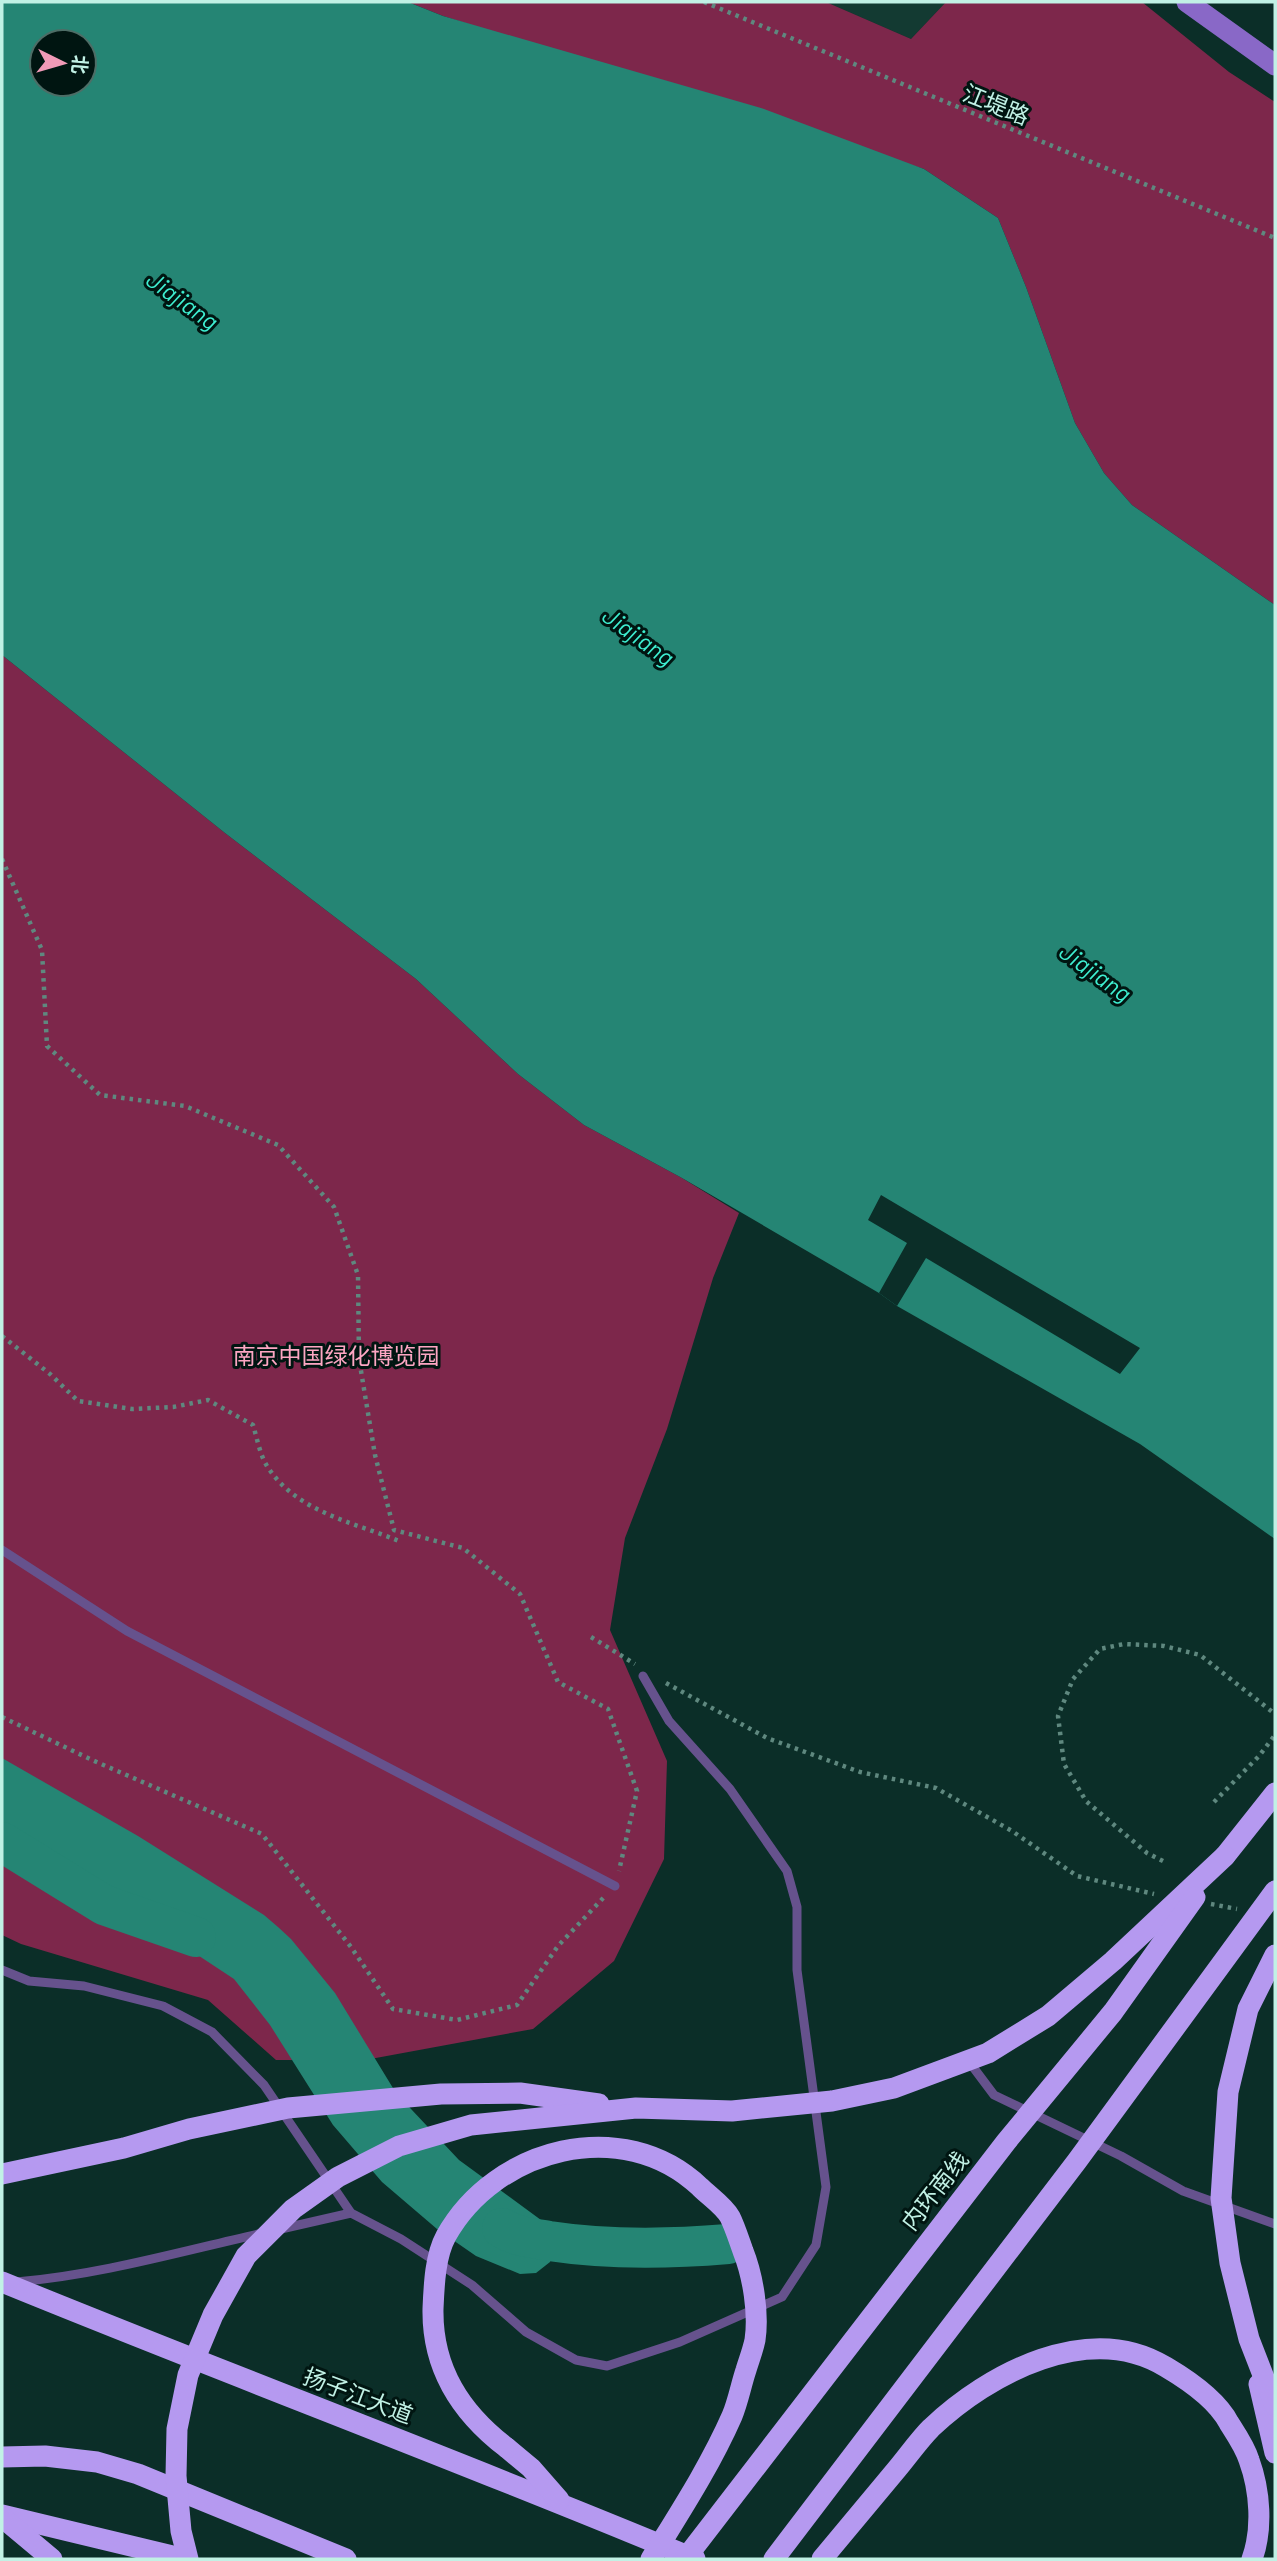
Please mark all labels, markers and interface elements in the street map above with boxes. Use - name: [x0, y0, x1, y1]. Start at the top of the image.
- north arrow: [28, 28, 98, 98]
- text: 北: [68, 54, 93, 75]
- street label: 江堤路: [959, 78, 1034, 130]
- water label: Jiajiang: [141, 264, 224, 335]
- water label: Jiajiang: [597, 600, 680, 671]
- water label: Jiajiang: [1054, 936, 1137, 1007]
- park label: 南京中国绿化博览园: [233, 1341, 440, 1369]
- street label: 内环南线: [895, 2146, 974, 2235]
- street label: 扬子江大道: [300, 2361, 417, 2429]

